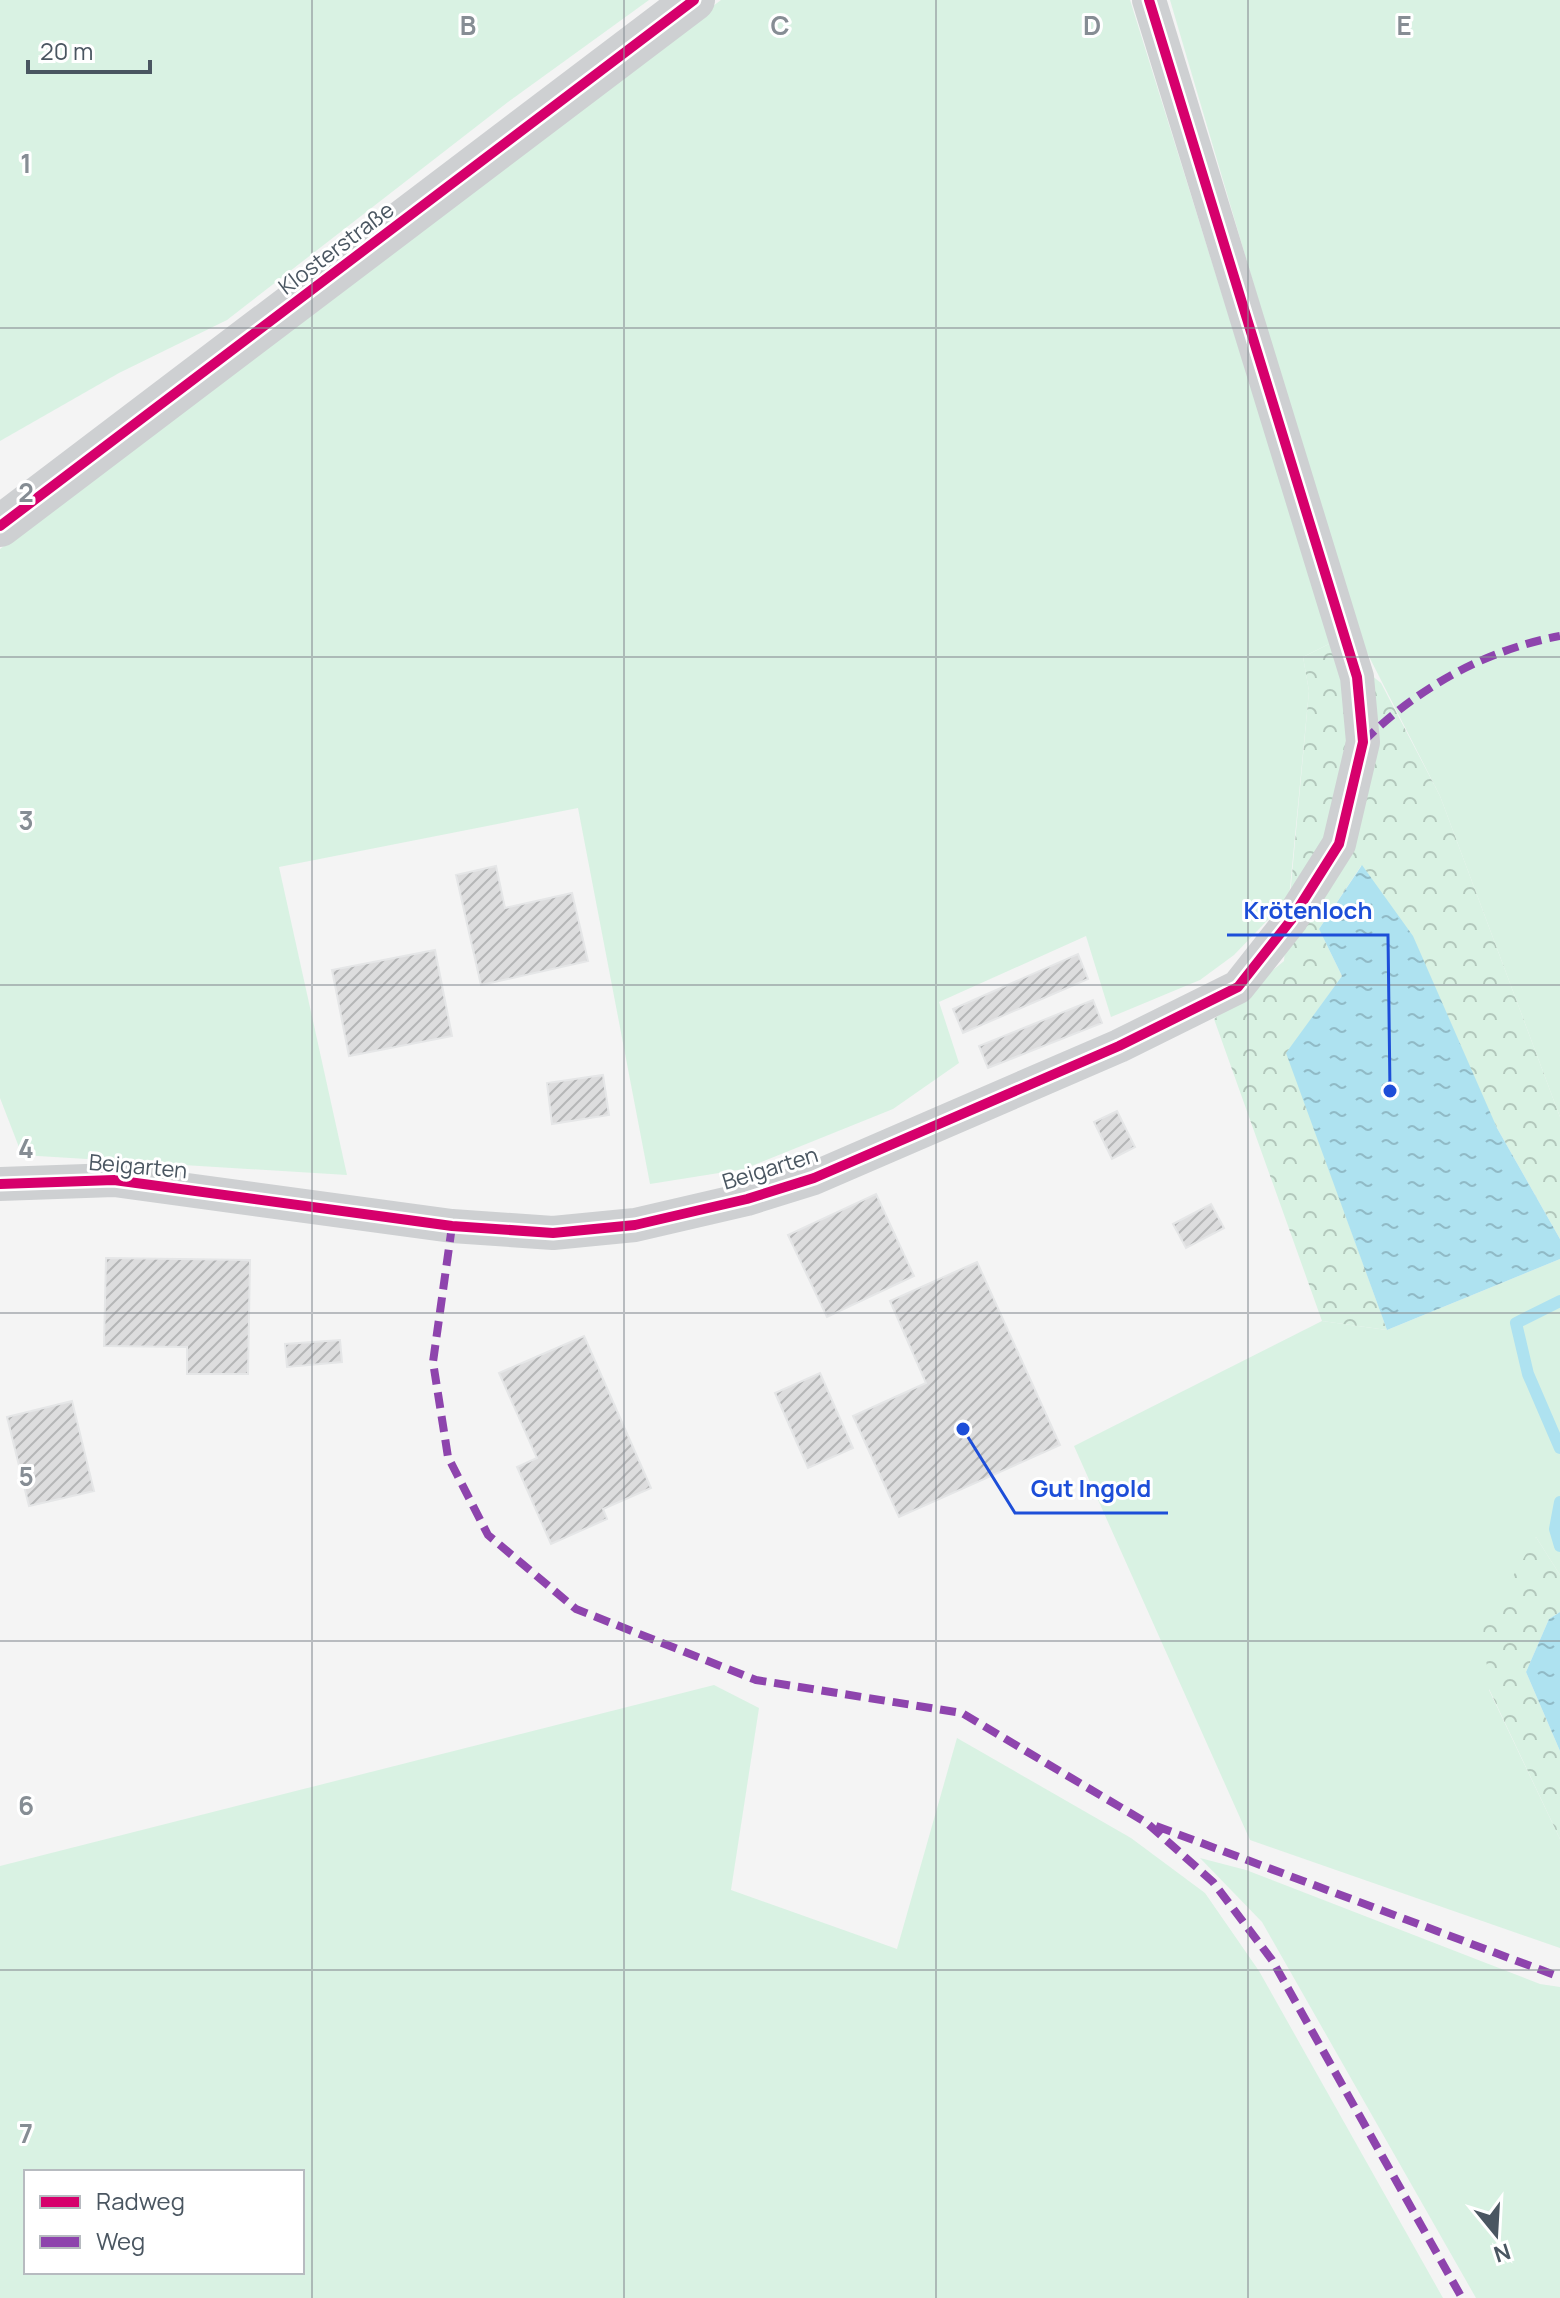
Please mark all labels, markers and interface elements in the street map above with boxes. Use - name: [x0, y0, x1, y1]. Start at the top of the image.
- text: B: [460, 7, 476, 43]
- text: C: [770, 7, 790, 43]
- text: D: [1083, 7, 1101, 43]
- text: E: [1396, 7, 1412, 43]
- scale bar: [28, 24, 150, 74]
- text: 20 m: [40, 34, 93, 67]
- text: 1: [20, 145, 32, 181]
- street label: Klosterstraße: [272, 195, 400, 301]
- text: 2: [18, 474, 34, 510]
- text: 3: [18, 802, 34, 838]
- callout: Krötenloch: [1227, 887, 1388, 935]
- text: Krötenloch: [1244, 893, 1372, 926]
- text: 4: [18, 1130, 34, 1166]
- street label: Beigarten: [718, 1139, 822, 1197]
- street label: Beigarten: [88, 1147, 188, 1185]
- text: 5: [18, 1458, 34, 1494]
- callout: Gut Ingold: [1015, 1465, 1168, 1513]
- text: Gut Ingold: [1031, 1471, 1151, 1504]
- text: 6: [18, 1787, 34, 1823]
- text: 7: [19, 2115, 33, 2151]
- legend: [24, 2170, 304, 2274]
- text: Radweg: [96, 2184, 185, 2217]
- north arrow: [1456, 2194, 1536, 2274]
- text: Weg: [96, 2224, 145, 2257]
- text: N: [1490, 2236, 1514, 2270]

